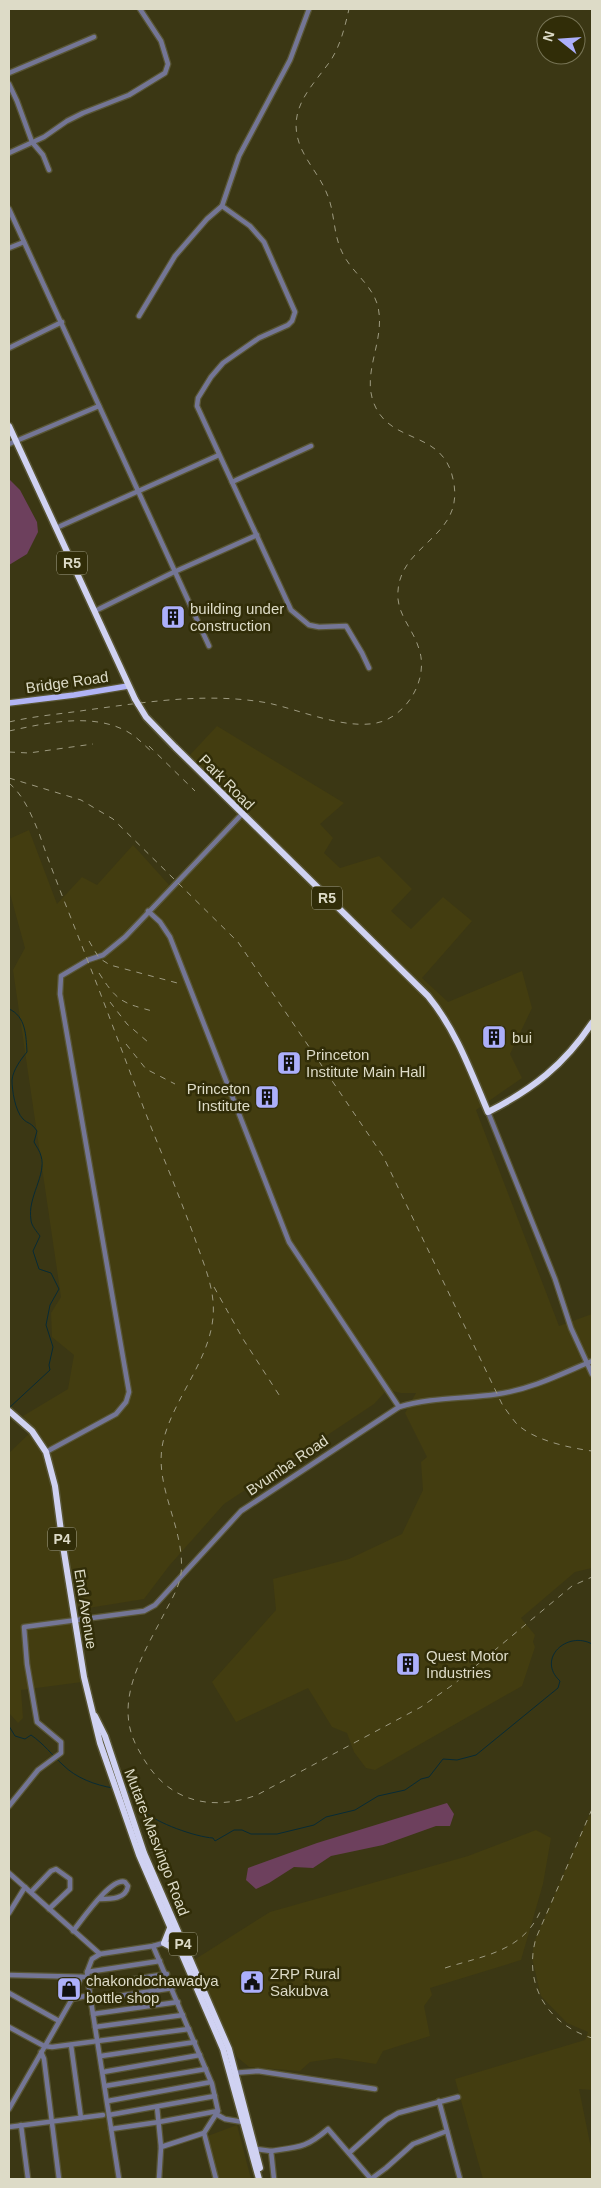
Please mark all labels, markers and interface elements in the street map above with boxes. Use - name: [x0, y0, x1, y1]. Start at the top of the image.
- north arrow: [536, 15, 586, 65]
- text: N: [539, 29, 558, 43]
- road number: R5: [57, 552, 87, 574]
- place label: building under construction: [190, 600, 284, 634]
- building icon: building under construction: [160, 604, 186, 630]
- street label: Bridge Road: [25, 668, 109, 696]
- street label: Park Road: [196, 751, 258, 813]
- road number: R5: [312, 886, 342, 910]
- building icon: bui: [481, 1024, 507, 1050]
- place label: bui: [512, 1029, 532, 1046]
- place label: Princeton Institute Main Hall: [306, 1046, 425, 1080]
- building icon: Princeton Institute Main Hall: [276, 1050, 302, 1076]
- place label: Princeton Institute: [187, 1080, 250, 1114]
- building icon: Princeton Institute: [254, 1084, 280, 1110]
- street label: Bvumba Road: [243, 1431, 331, 1499]
- road number: P4: [48, 1528, 76, 1550]
- street label: End Avenue: [71, 1568, 101, 1650]
- place label: Quest Motor Industries: [426, 1647, 509, 1681]
- building icon: Quest Motor Industries: [395, 1651, 421, 1677]
- street label: Mutare-Masvingo Road: [121, 1766, 193, 1918]
- road number: P4: [169, 1932, 197, 1956]
- place label: ZRP Rural Sakubva: [270, 1965, 340, 1999]
- public building icon: ZRP Rural Sakubva: [239, 1969, 265, 1995]
- place label: chakondochawadya bottle shop: [86, 1972, 219, 2006]
- shop icon: chakondochawadya bottle shop: [56, 1976, 82, 2002]

